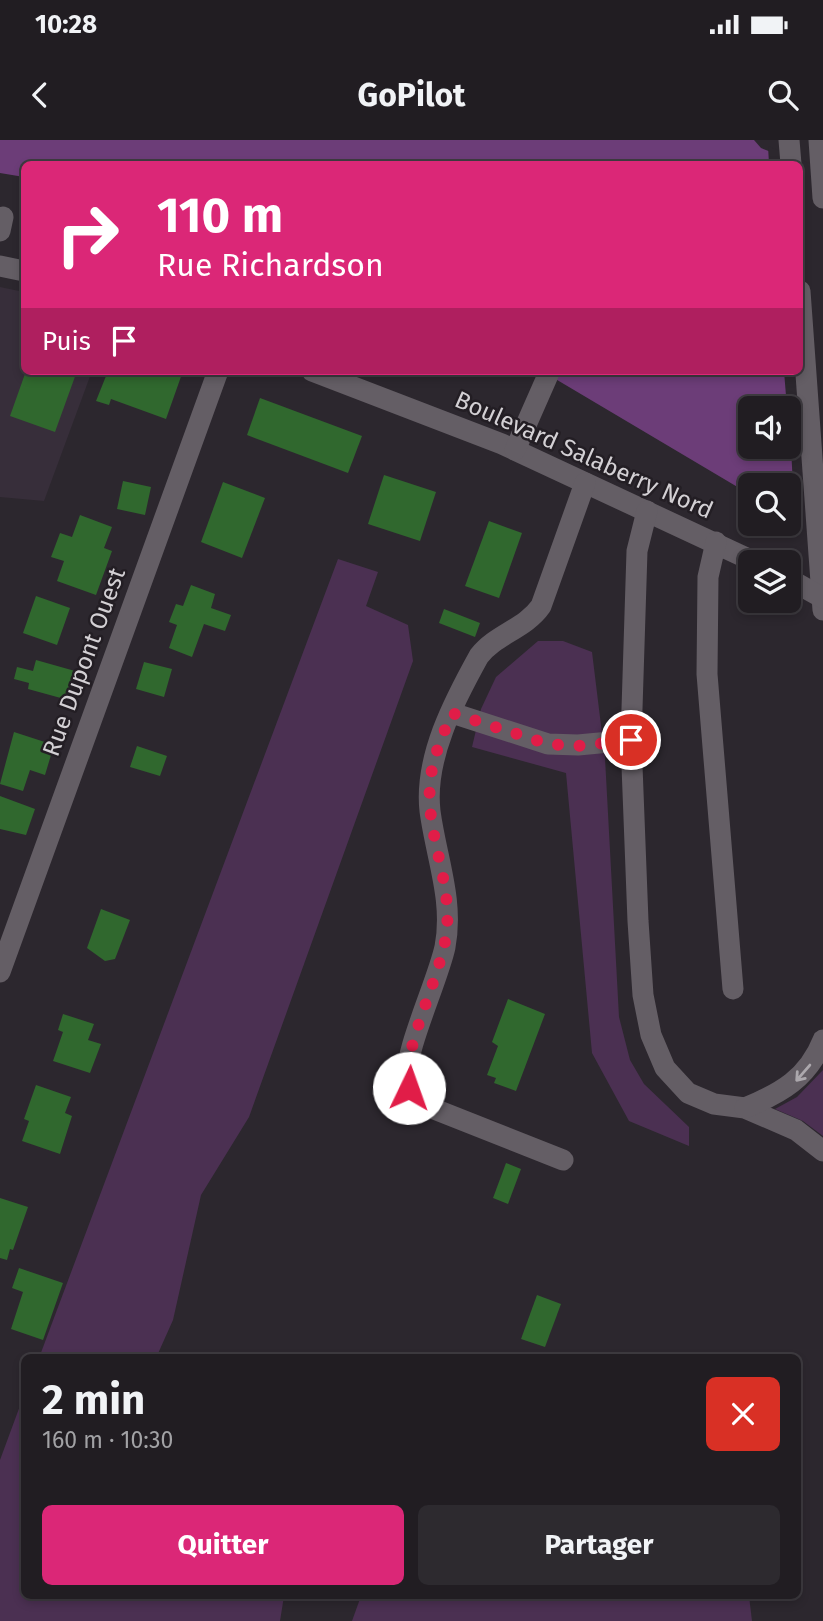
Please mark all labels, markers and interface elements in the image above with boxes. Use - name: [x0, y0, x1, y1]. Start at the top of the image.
- text: 10:28: [35, 9, 97, 40]
- icon: back: [21, 76, 59, 114]
- text: GoPilot: [358, 76, 465, 114]
- icon: search: [764, 76, 802, 114]
- text: 110 m: [157, 186, 283, 245]
- icon: right: [42, 189, 133, 280]
- text: Rue Richardson: [157, 246, 384, 284]
- icon: arrive: [105, 322, 143, 360]
- text: Puis: [42, 326, 91, 357]
- street label: Boulevard Salaberry Nord: [451, 385, 717, 525]
- map controls: [738, 396, 801, 613]
- button: sound: [738, 396, 801, 459]
- button: search: [738, 473, 801, 536]
- button: layers: [738, 550, 801, 613]
- street label: Rue Dupont Ouest: [37, 564, 131, 760]
- pin: [601, 710, 661, 770]
- icon: arrive: [612, 721, 650, 759]
- position arrow: [372, 1051, 446, 1125]
- one-way arrow: [795, 1064, 811, 1082]
- text: 2 min: [42, 1375, 145, 1425]
- button: close: [706, 1377, 780, 1451]
- text: 160 m · 10:30: [42, 1426, 173, 1454]
- button: Quitter: [42, 1505, 404, 1585]
- button: Partager: [418, 1505, 780, 1585]

